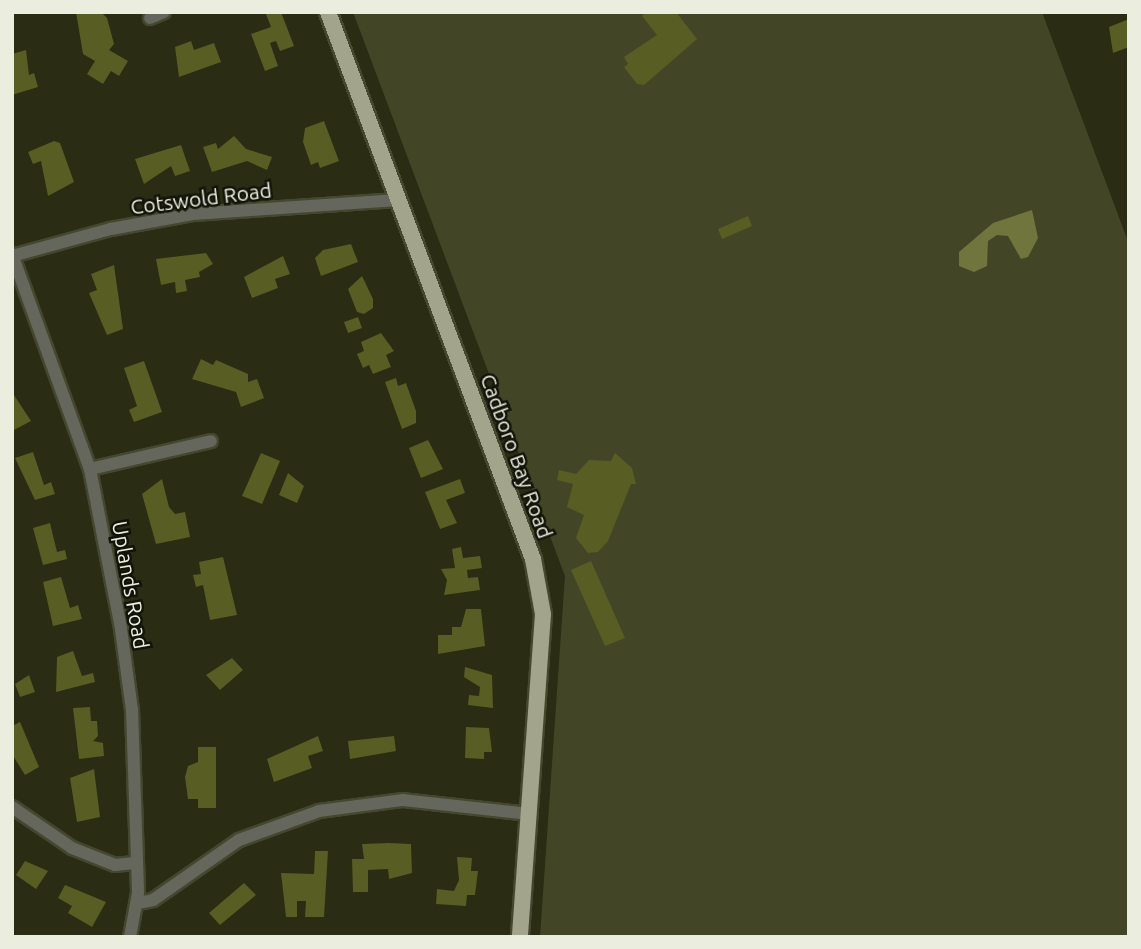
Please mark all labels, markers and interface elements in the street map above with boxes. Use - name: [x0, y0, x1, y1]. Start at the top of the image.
- street label: Cotswold Road: [129, 177, 273, 219]
- street label: Cadboro Bay Road: [476, 370, 558, 542]
- street label: Uplands Road: [107, 519, 155, 651]

